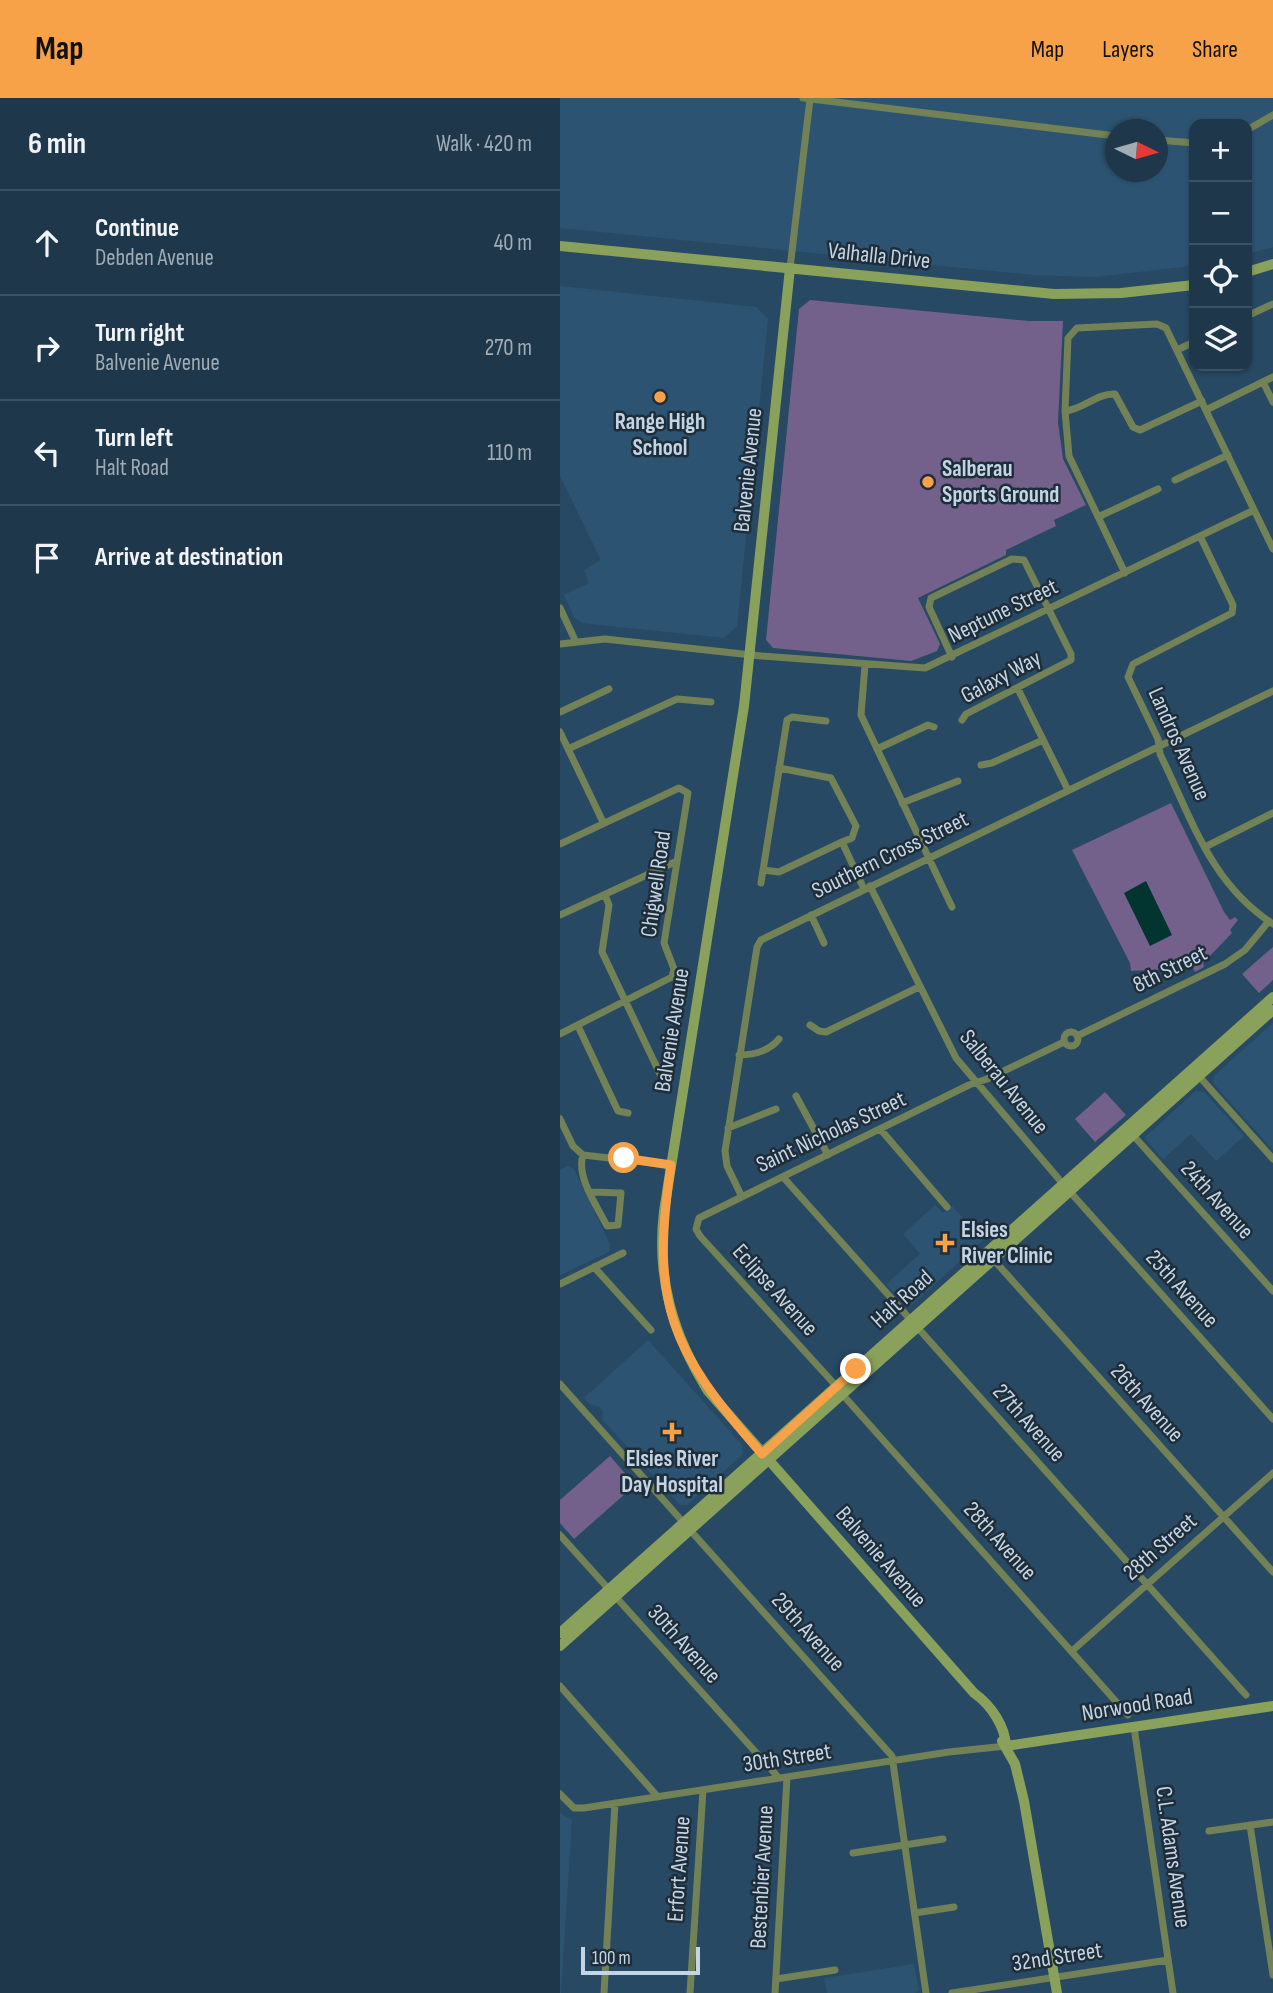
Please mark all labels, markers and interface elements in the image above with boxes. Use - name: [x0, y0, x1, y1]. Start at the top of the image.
- text: Map: [35, 29, 84, 69]
- text: Map: [1031, 35, 1064, 64]
- text: Layers: [1102, 35, 1154, 64]
- text: Share: [1192, 35, 1238, 64]
- north arrow: [1105, 119, 1168, 182]
- map controls: [1189, 119, 1252, 371]
- button: +: [1189, 119, 1252, 182]
- text: 6 min: [28, 126, 86, 162]
- text: Walk · 420 m: [436, 130, 532, 158]
- button: −: [1189, 182, 1252, 245]
- text: Continue: [95, 213, 179, 244]
- icon: ahead: [28, 224, 66, 262]
- text: 40 m: [494, 229, 532, 257]
- street label: Valhalla Drive: [826, 237, 932, 275]
- text: Debden Avenue: [95, 244, 214, 272]
- button: locate: [1189, 245, 1252, 308]
- button: layers: [1189, 308, 1252, 371]
- text: Turn right: [95, 318, 184, 349]
- icon: right: [28, 329, 66, 367]
- text: 270 m: [485, 334, 532, 362]
- text: Balvenie Avenue: [95, 349, 220, 377]
- marker: Range High School: [652, 389, 668, 405]
- street label: Balvenie Avenue: [728, 407, 768, 533]
- place label: Range High School: [615, 408, 705, 462]
- text: Turn left: [95, 423, 173, 454]
- icon: left: [28, 434, 66, 472]
- text: 110 m: [487, 439, 532, 467]
- text: Halt Road: [95, 454, 169, 482]
- place label: Salberau Sports Ground: [942, 455, 1059, 509]
- marker: Salberau Sports Ground: [920, 474, 936, 490]
- icon: arrive: [28, 539, 66, 577]
- text: Arrive at destination: [95, 542, 283, 573]
- street label: Neptune Street: [944, 572, 1062, 650]
- street label: Galaxy Way: [956, 644, 1046, 710]
- street label: Landros Avenue: [1142, 683, 1216, 805]
- street label: Southern Cross Street: [807, 805, 973, 905]
- street label: Chigwell Road: [635, 829, 677, 939]
- street label: 8th Street: [1128, 939, 1212, 999]
- street label: Balvenie Avenue: [648, 966, 696, 1094]
- street label: Salberau Avenue: [953, 1024, 1055, 1140]
- street label: Saint Nicholas Street: [752, 1085, 910, 1179]
- route start: [608, 1142, 639, 1173]
- street label: 24th Avenue: [1175, 1155, 1259, 1245]
- place label: Elsies River Clinic: [961, 1216, 1053, 1270]
- marker: Elsies River Clinic: [935, 1233, 955, 1253]
- street label: Eclipse Avenue: [726, 1238, 824, 1342]
- street label: 25th Avenue: [1140, 1244, 1224, 1334]
- street label: Halt Road: [865, 1264, 939, 1334]
- route end: [840, 1353, 871, 1384]
- street label: 26th Avenue: [1104, 1358, 1190, 1448]
- street label: 27th Avenue: [987, 1378, 1071, 1468]
- marker: Elsies River Day Hospital: [662, 1422, 682, 1442]
- place label: Elsies River Day Hospital: [621, 1445, 723, 1499]
- street label: 28th Avenue: [957, 1496, 1043, 1586]
- street label: Balvenie Avenue: [830, 1501, 932, 1613]
- street label: 28th Street: [1117, 1507, 1203, 1587]
- street label: 29th Avenue: [765, 1587, 851, 1677]
- street label: 30th Avenue: [641, 1599, 727, 1689]
- street label: Norwood Road: [1080, 1682, 1194, 1728]
- street label: 30th Street: [741, 1737, 833, 1779]
- street label: C.L. Adams Avenue: [1149, 1784, 1197, 1930]
- street label: Bestenbier Avenue: [744, 1805, 780, 1949]
- street label: Erfort Avenue: [661, 1815, 697, 1923]
- street label: 32nd Street: [1010, 1936, 1104, 1978]
- scale bar: [581, 1944, 700, 1976]
- text: 100 m: [592, 1947, 631, 1970]

